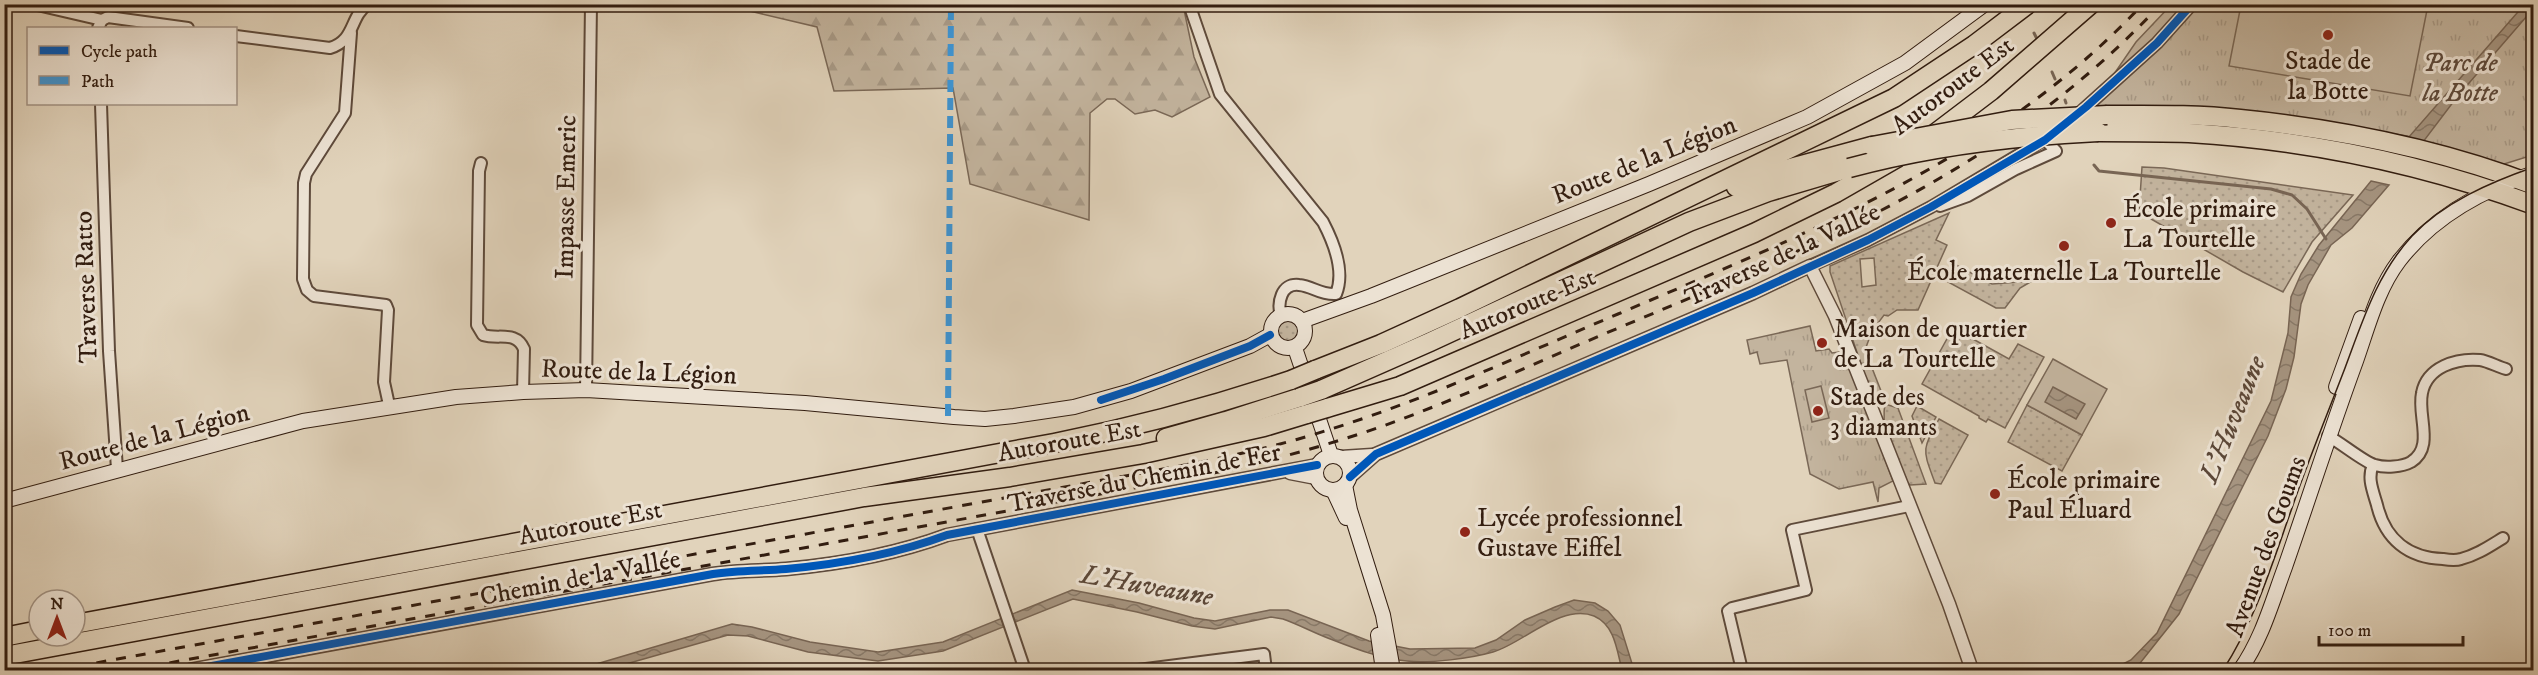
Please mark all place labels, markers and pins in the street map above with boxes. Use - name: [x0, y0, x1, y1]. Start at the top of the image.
- marker: Stade de la Botte: [2321, 28, 2335, 42]
- place label: Stade de la Botte: [2285, 45, 2371, 108]
- place label: École primaire La Tourtelle: [2123, 193, 2276, 256]
- marker: École primaire La Tourtelle: [2104, 216, 2118, 230]
- marker: École maternelle La Tourtelle: [2057, 239, 2071, 253]
- place label: École maternelle La Tourtelle: [1907, 256, 2221, 289]
- place label: Maison de quartier de La Tourtelle: [1834, 313, 2027, 376]
- marker: Maison de quartier de La Tourtelle: [1815, 336, 1829, 350]
- place label: Stade des 3 diamants: [1830, 381, 1937, 444]
- marker: Stade des 3 diamants: [1811, 404, 1825, 418]
- place label: École primaire Paul Éluard: [2007, 464, 2160, 527]
- marker: École primaire Paul Éluard: [1988, 487, 2002, 501]
- place label: Lycée professionnel Gustave Eiffel: [1477, 502, 1683, 565]
- marker: Lycée professionnel Gustave Eiffel: [1458, 525, 1472, 539]

